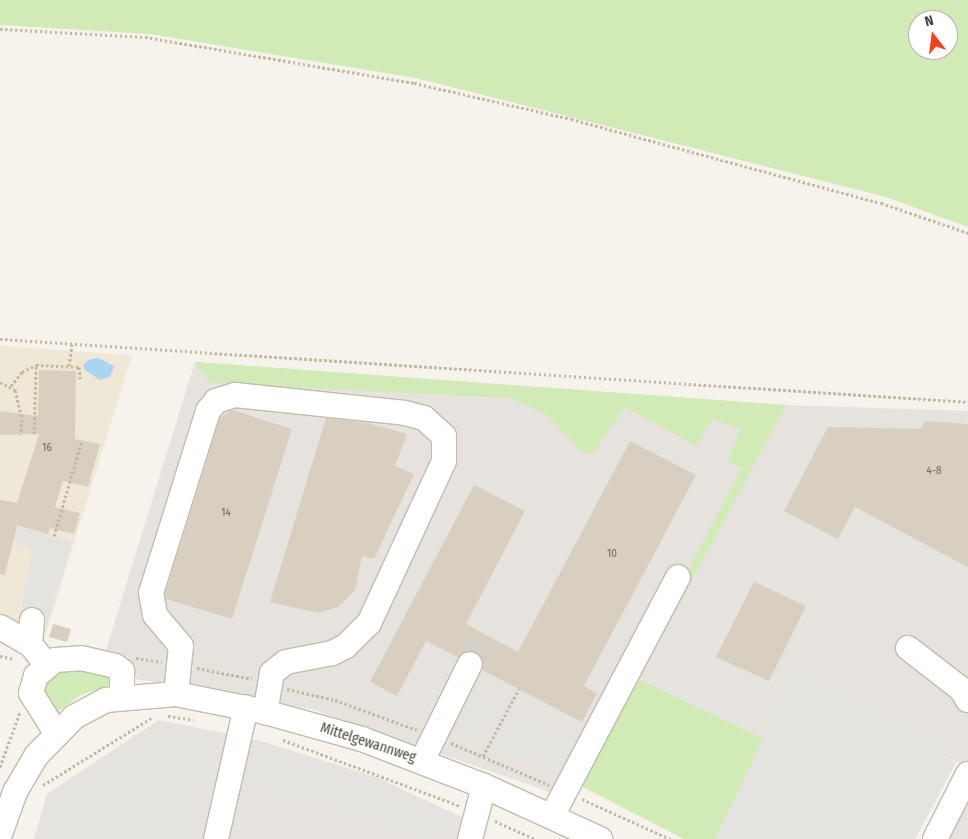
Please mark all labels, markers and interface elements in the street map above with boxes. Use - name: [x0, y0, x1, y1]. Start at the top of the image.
- north arrow: [908, 10, 958, 60]
- text: N: [923, 12, 935, 30]
- house number: 16: [42, 441, 52, 455]
- house number: 4-8: [927, 464, 941, 478]
- house number: 14: [221, 506, 231, 520]
- house number: 10: [607, 547, 617, 561]
- street label: Mittelgewannweg: [318, 720, 418, 766]

